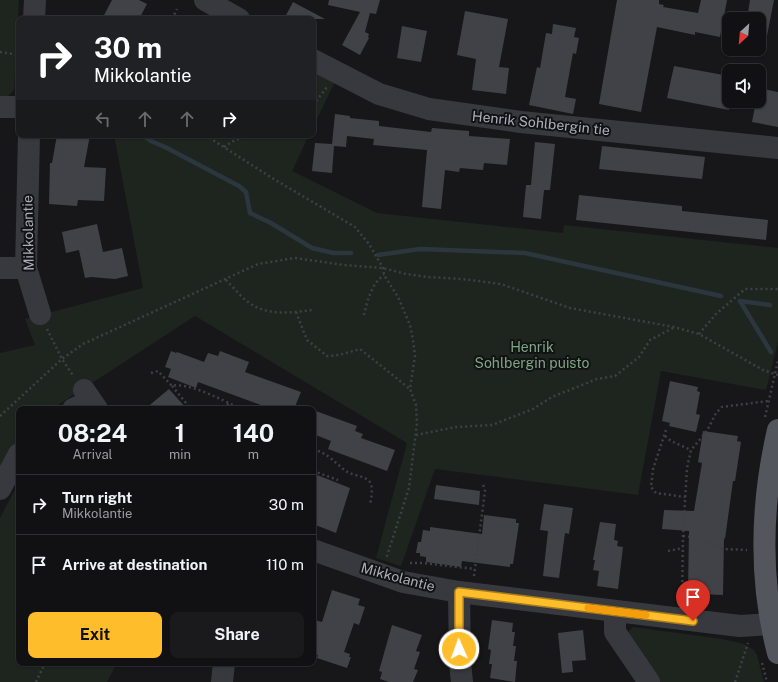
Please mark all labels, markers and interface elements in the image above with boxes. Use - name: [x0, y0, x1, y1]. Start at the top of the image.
- north arrow: [722, 12, 766, 56]
- map controls: [722, 12, 766, 108]
- text: 30 m: [94, 31, 162, 64]
- icon: right: [28, 32, 80, 84]
- button: sound: [722, 64, 766, 108]
- text: Mikkolantie: [94, 65, 191, 86]
- icon: left: [92, 108, 114, 130]
- icon: ahead: [134, 108, 156, 130]
- icon: ahead: [176, 108, 198, 130]
- icon: right: [218, 108, 240, 130]
- street label: Henrik Sohlbergin tie: [471, 108, 611, 138]
- street label: Mikkolantie: [19, 195, 37, 271]
- park label: Henrik Sohlbergin puisto: [475, 339, 590, 371]
- text: 08:24: [58, 419, 127, 447]
- text: 1: [175, 419, 185, 447]
- text: 140: [233, 419, 274, 447]
- text: Arrival: [72, 447, 113, 462]
- text: min: [169, 447, 191, 462]
- text: m: [248, 447, 259, 462]
- text: Turn right: [62, 489, 132, 506]
- icon: right: [28, 494, 50, 516]
- text: 30 m: [269, 496, 304, 513]
- text: Mikkolantie: [62, 506, 132, 521]
- icon: arrive: [28, 554, 50, 576]
- text: Arrive at destination: [62, 556, 207, 573]
- text: 110 m: [266, 556, 304, 573]
- street label: Mikkolantie: [359, 559, 437, 595]
- pin: [676, 580, 710, 621]
- icon: arrive: [682, 586, 704, 608]
- button: Exit: [28, 612, 162, 658]
- button: Share: [170, 612, 304, 658]
- position arrow: [438, 628, 480, 670]

